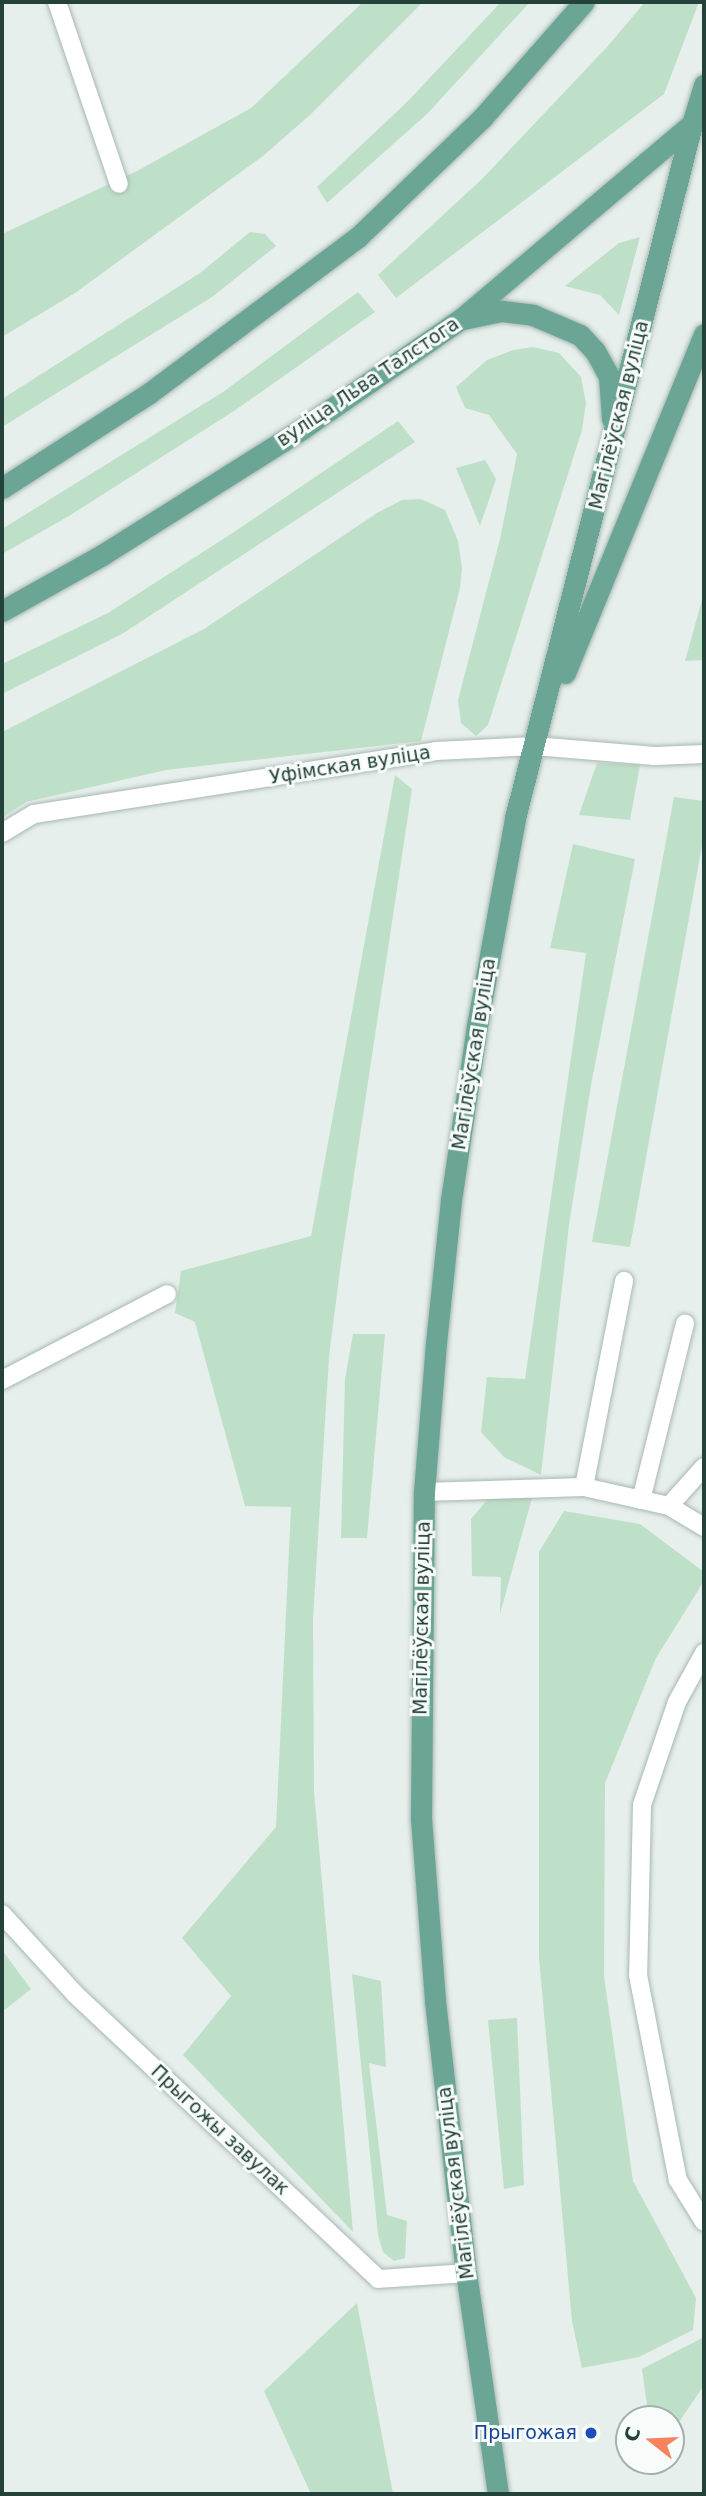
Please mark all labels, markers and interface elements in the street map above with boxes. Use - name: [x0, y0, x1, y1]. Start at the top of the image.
- street label: вуліца Льва Талстога: [273, 312, 463, 452]
- street label: Магілёўская вуліца: [584, 318, 654, 512]
- street label: Уфімская вуліца: [268, 741, 432, 789]
- street label: Магілёўская вуліца: [448, 956, 500, 1152]
- street label: Магілёўская вуліца: [409, 1521, 435, 1715]
- street label: Прыгожы завулак: [146, 2060, 294, 2200]
- street label: Магілёўская вуліца: [433, 2085, 479, 2281]
- north arrow: [615, 2405, 685, 2475]
- place label: Прыгожая: [474, 2422, 577, 2444]
- text: С: [619, 2424, 645, 2444]
- marker: Прыгожая: [583, 2425, 599, 2441]

